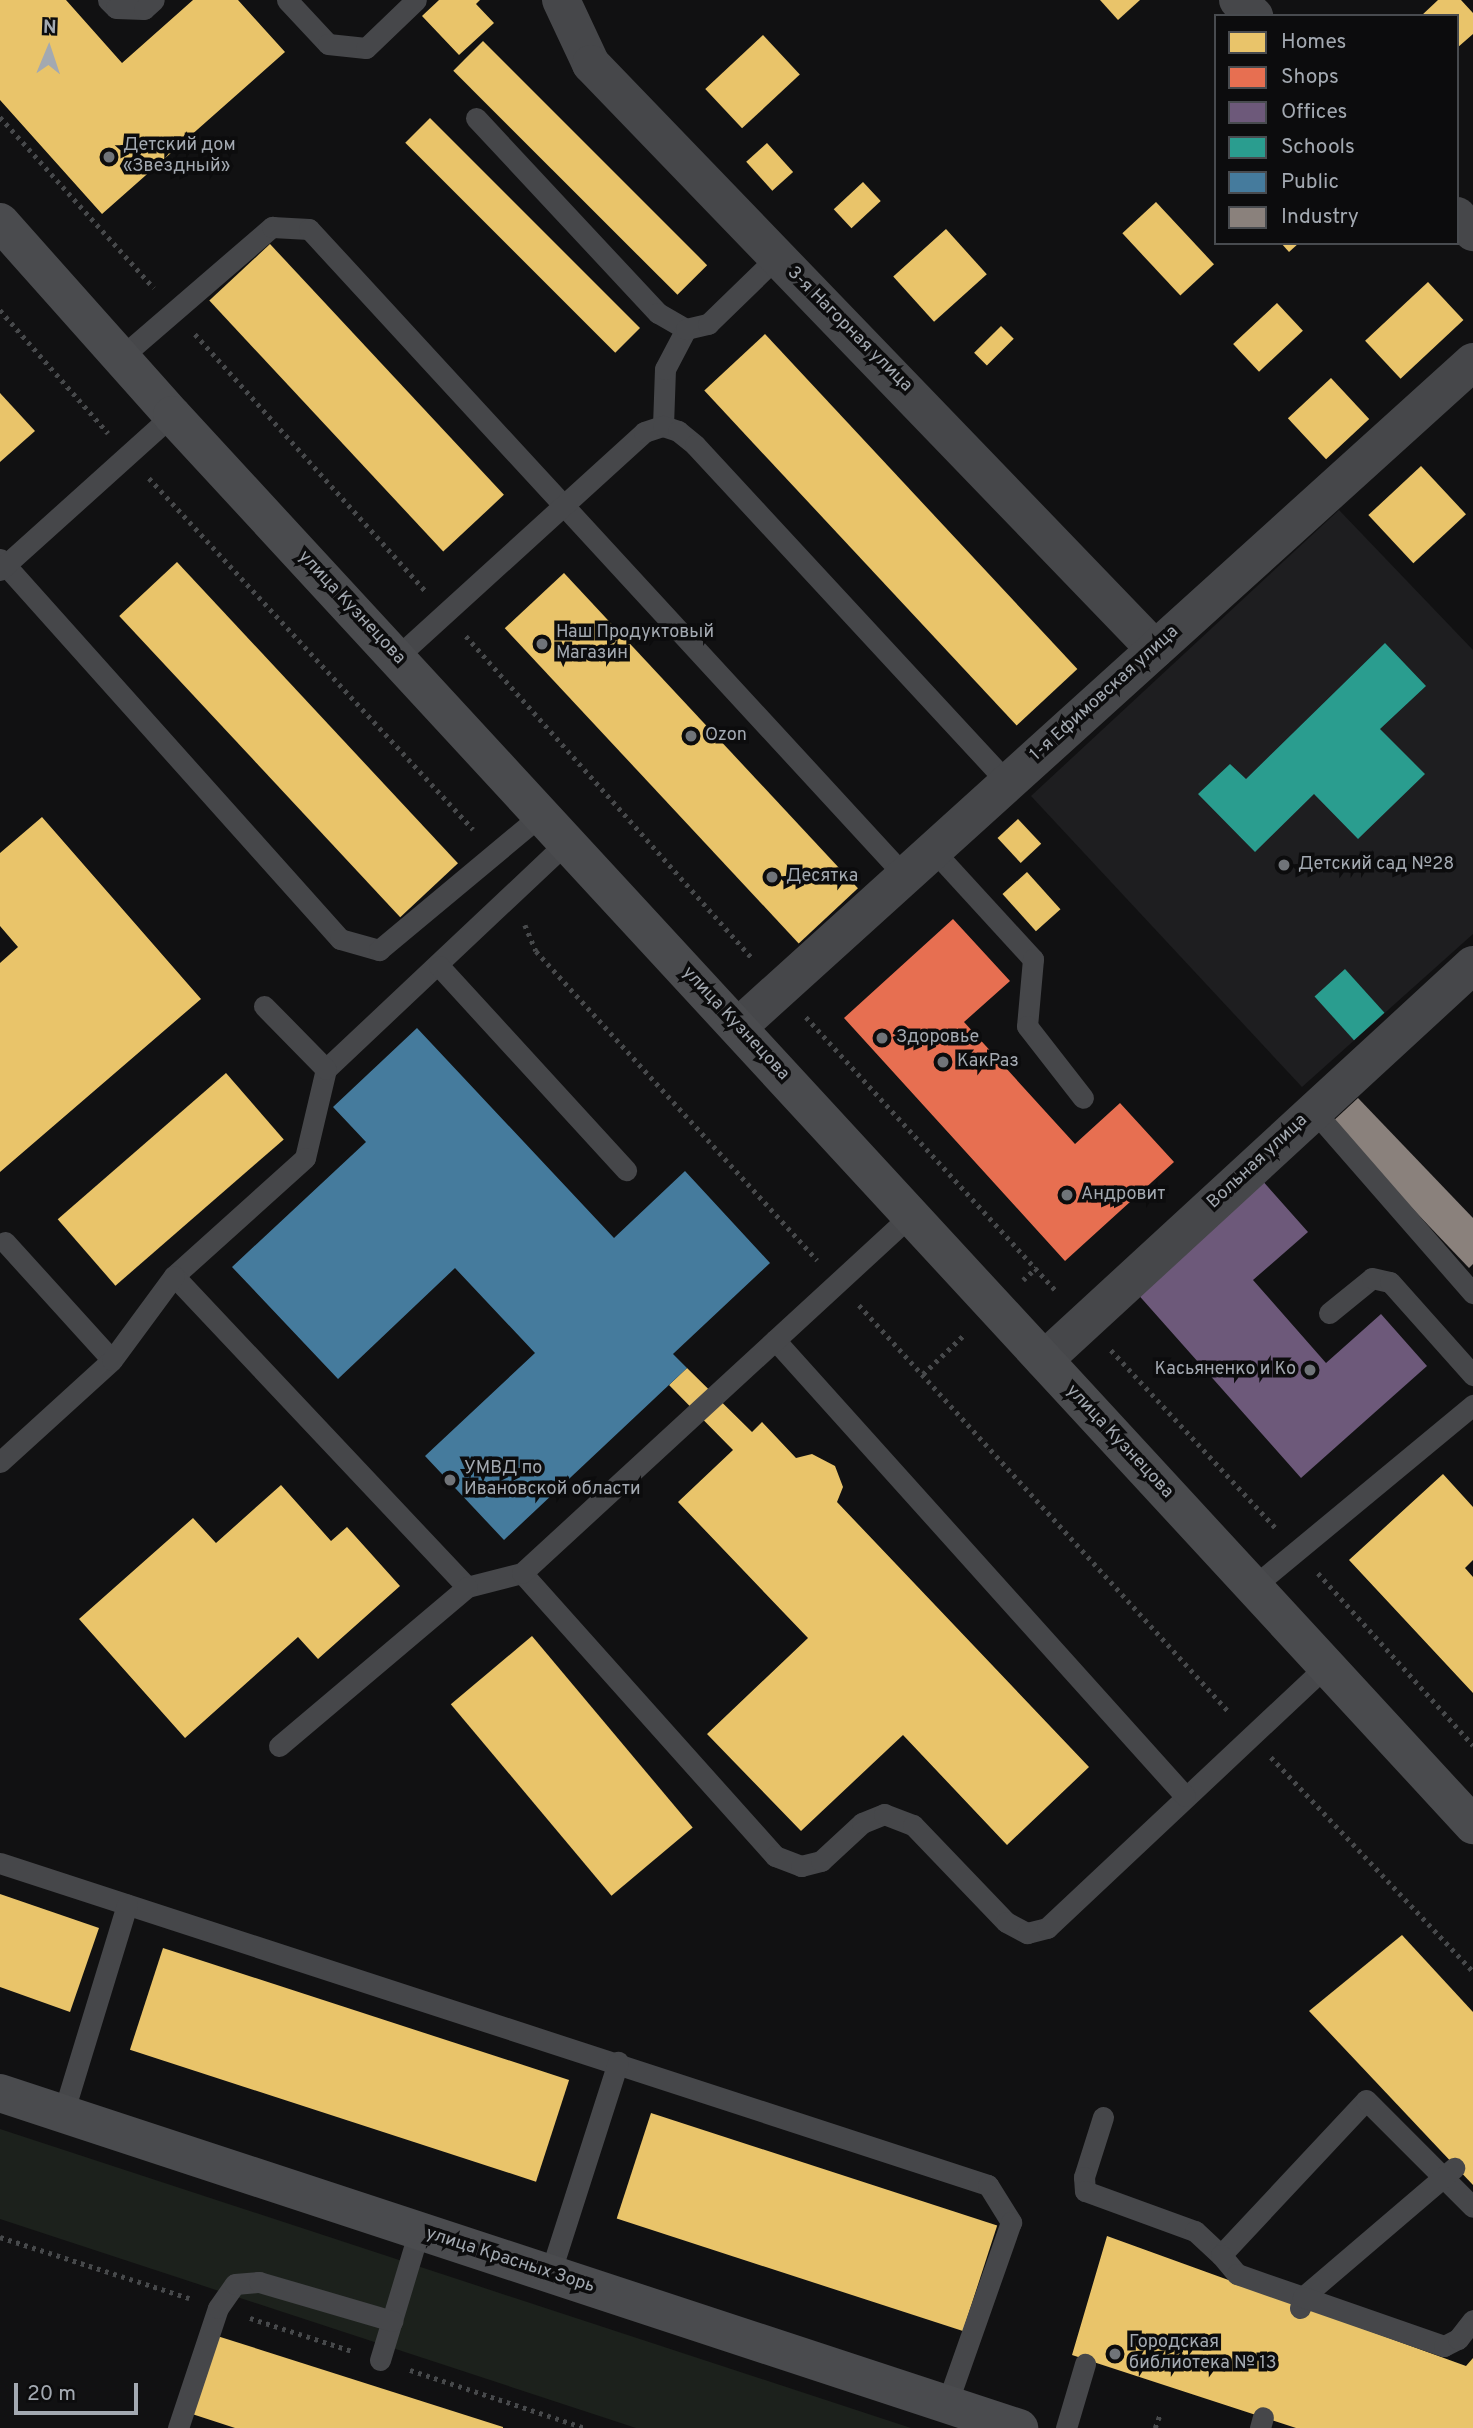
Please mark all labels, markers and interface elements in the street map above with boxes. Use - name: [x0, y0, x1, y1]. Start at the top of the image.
- north arrow: [14, 14, 84, 84]
- legend: [1214, 14, 1459, 245]
- text: N: [42, 16, 57, 40]
- text: Homes: [1281, 29, 1346, 56]
- text: Shops: [1281, 64, 1339, 91]
- text: Offices: [1281, 99, 1347, 126]
- text: Schools: [1281, 134, 1355, 161]
- place label: Детский дом «Звездный»: [123, 136, 236, 178]
- marker: Детский дом «Звездный»: [101, 149, 117, 165]
- text: Public: [1281, 169, 1339, 196]
- text: Industry: [1281, 204, 1359, 231]
- street label: 3-я Нагорная улица: [782, 263, 916, 397]
- street label: улица Кузнецова: [293, 547, 409, 669]
- street label: 1-я Ефимовская улица: [1026, 622, 1184, 766]
- place label: Наш Продуктовый Магазин: [556, 623, 714, 666]
- marker: Наш Продуктовый Магазин: [534, 636, 550, 652]
- place label: Ozon: [705, 725, 747, 747]
- marker: Ozon: [683, 728, 699, 744]
- place label: Детский сад №28: [1298, 854, 1454, 876]
- marker: Детский сад №28: [1276, 857, 1292, 873]
- place label: Десятка: [786, 866, 858, 888]
- marker: Десятка: [764, 869, 780, 885]
- street label: улица Кузнецова: [677, 963, 793, 1085]
- place label: Здоровье: [896, 1027, 979, 1049]
- marker: Здоровье: [874, 1030, 890, 1046]
- place label: КакРаз: [957, 1051, 1019, 1073]
- marker: КакРаз: [935, 1054, 951, 1070]
- street label: Вольная улица: [1203, 1110, 1313, 1214]
- place label: Андровит: [1081, 1184, 1165, 1206]
- marker: Андровит: [1059, 1187, 1075, 1203]
- place label: Касьяненко и Ко: [1155, 1359, 1296, 1381]
- marker: Касьяненко и Ко: [1302, 1362, 1318, 1378]
- street label: улица Кузнецова: [1061, 1381, 1177, 1503]
- place label: УМВД по Ивановской области: [464, 1459, 641, 1502]
- marker: УМВД по Ивановской области: [442, 1472, 458, 1488]
- street label: улица Красных Зорь: [423, 2223, 597, 2299]
- place label: Городская библиотека № 13: [1129, 2333, 1277, 2376]
- marker: Городская библиотека № 13: [1107, 2346, 1123, 2362]
- scale bar: [18, 2368, 142, 2412]
- text: 20 m: [27, 2381, 76, 2408]

